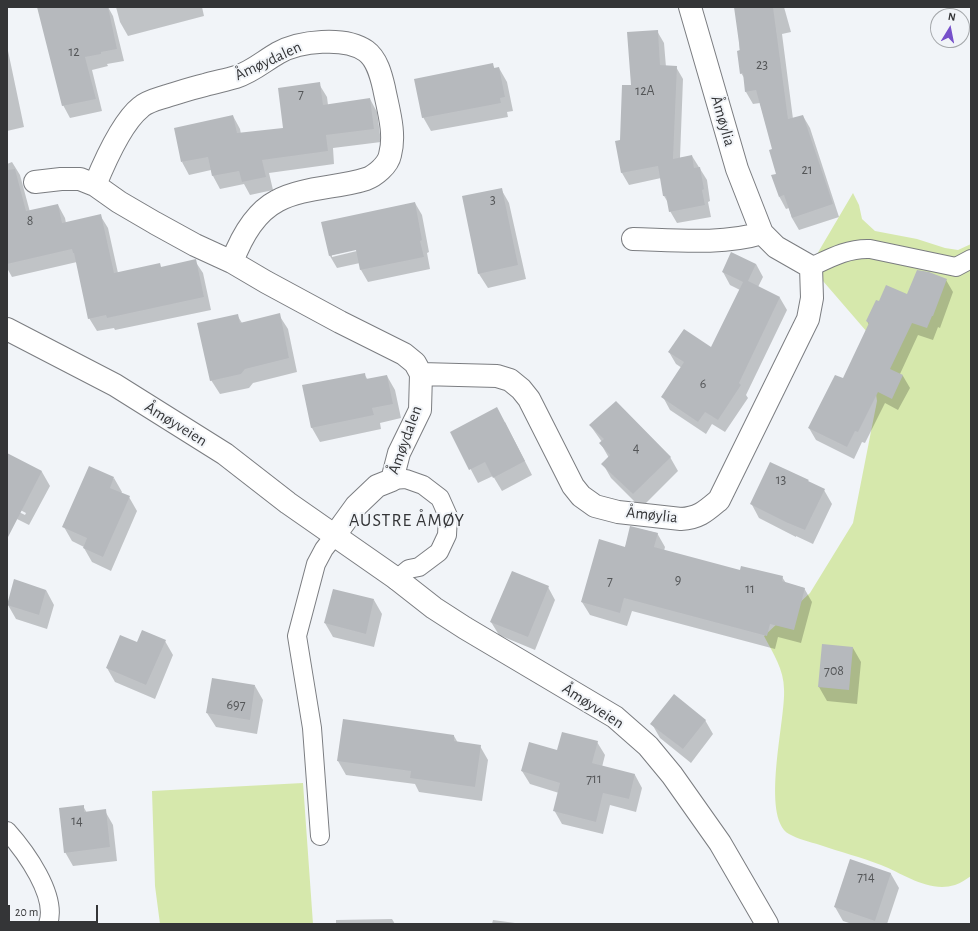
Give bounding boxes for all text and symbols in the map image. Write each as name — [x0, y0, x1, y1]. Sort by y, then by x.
north arrow — [930, 8, 970, 48]
text: N — [947, 11, 957, 23]
street label: Åmøydalen — [232, 37, 304, 85]
house number: 12 — [68, 44, 80, 60]
house number: 23 — [756, 57, 768, 73]
house number: 12A — [635, 83, 655, 99]
house number: 7 — [298, 86, 304, 102]
street label: Åmøylia — [707, 94, 739, 148]
house number: 21 — [801, 162, 813, 178]
house number: 3 — [490, 192, 496, 208]
house number: 8 — [27, 213, 33, 229]
house number: 6 — [700, 376, 706, 392]
street label: Åmøyveien — [141, 397, 211, 451]
street label: Åmøydalen — [384, 403, 426, 477]
house number: 4 — [633, 440, 639, 456]
house number: 13 — [776, 472, 786, 488]
street label: Åmøylia — [625, 503, 679, 527]
district label: AUSTRE ÅMØY — [349, 510, 465, 532]
house number: 9 — [675, 572, 681, 588]
house number: 7 — [607, 573, 613, 589]
house number: 11 — [745, 581, 755, 597]
house number: 708 — [824, 663, 844, 679]
street label: Åmøyveien — [559, 679, 627, 733]
house number: 697 — [227, 697, 245, 713]
house number: 711 — [586, 771, 602, 787]
house number: 14 — [71, 813, 83, 829]
house number: 714 — [857, 869, 875, 885]
scale bar — [10, 897, 100, 923]
text: 20 m — [15, 906, 38, 918]

